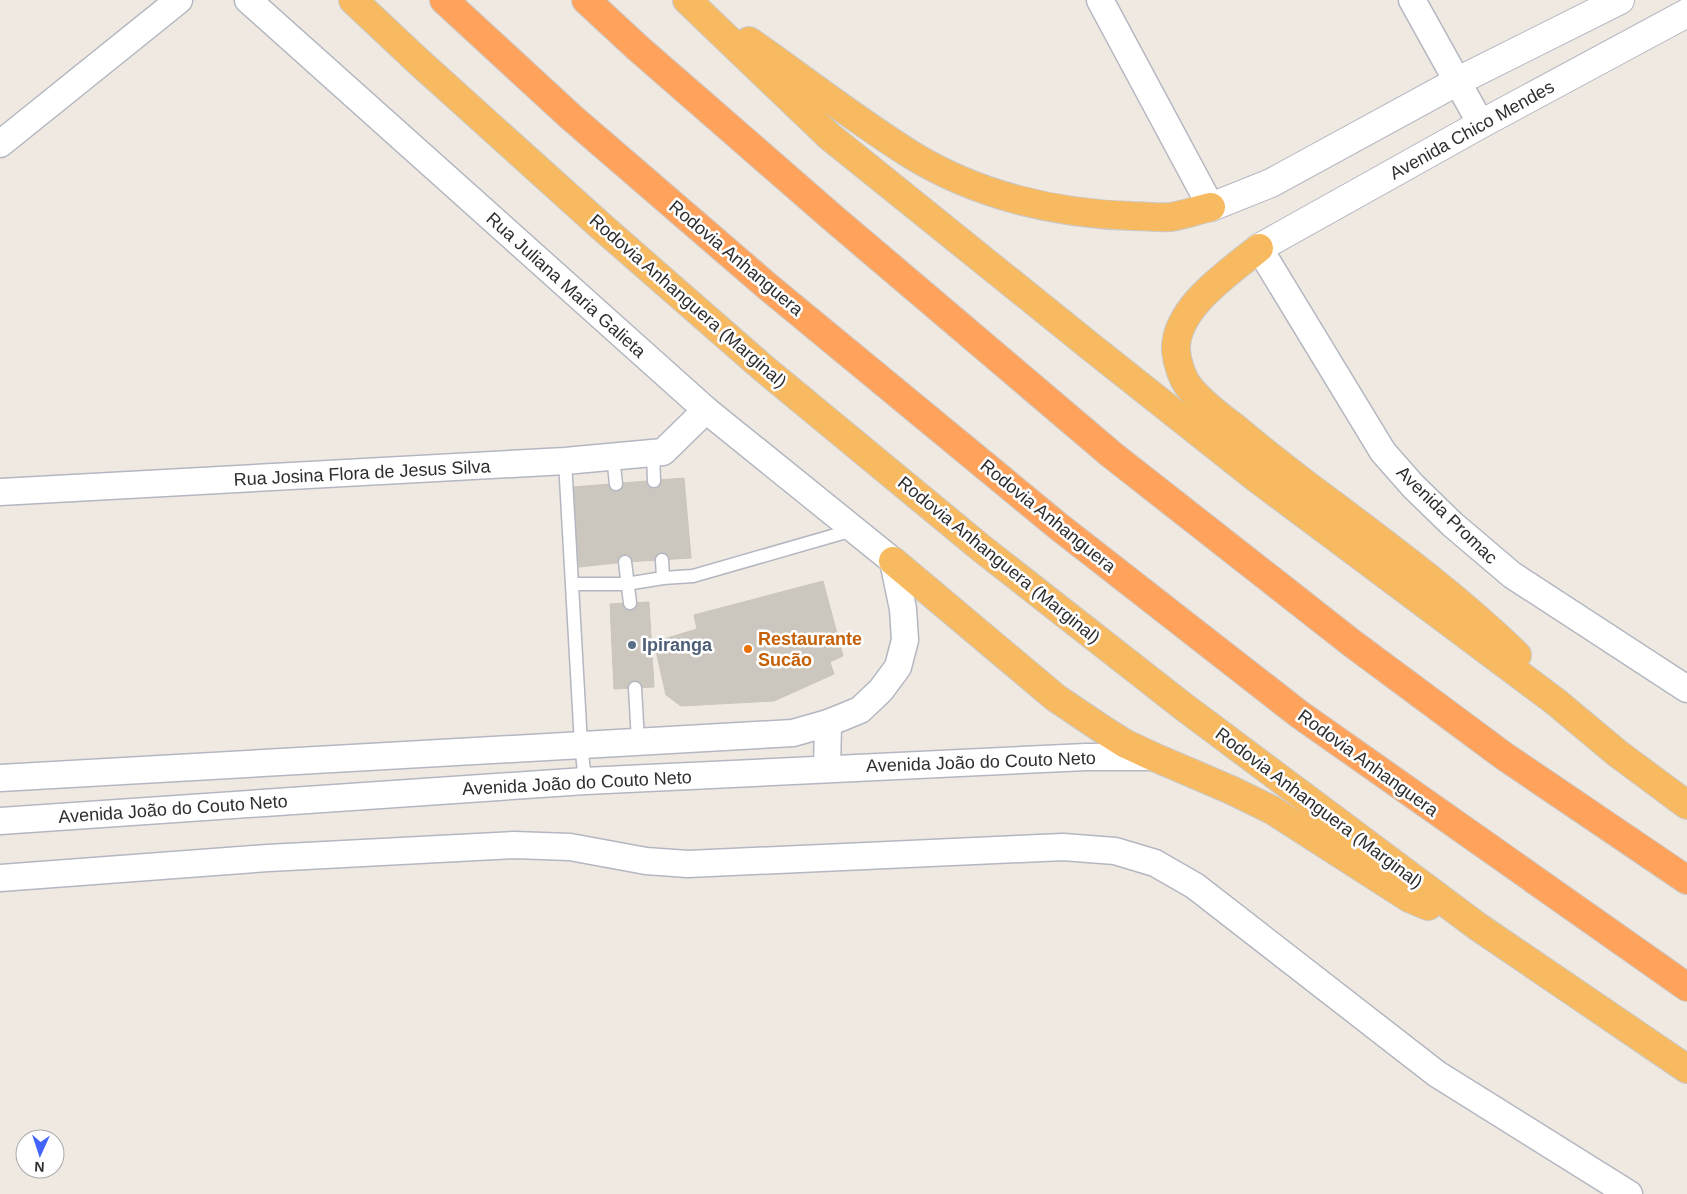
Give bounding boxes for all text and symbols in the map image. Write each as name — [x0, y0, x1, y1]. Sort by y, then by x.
street label: Avenida Chico Mendes — [1386, 76, 1558, 184]
street label: Rodovia Anhanguera — [665, 196, 808, 320]
street label: Rua Juliana Maria Galieta — [482, 208, 650, 362]
street label: Rodovia Anhanguera (Marginal) — [586, 210, 790, 392]
street label: Rodovia Anhanguera — [976, 455, 1120, 577]
street label: Rua Josina Flora de Jesus Silva — [233, 456, 492, 490]
street label: Avenida Promac — [1393, 462, 1501, 568]
street label: Rodovia Anhanguera (Marginal) — [894, 472, 1104, 648]
place label: Restaurante Sucão — [758, 629, 862, 670]
place label: Ipiranga — [642, 635, 713, 655]
marker: Ipiranga — [626, 639, 638, 651]
marker: Restaurante Sucão — [742, 643, 754, 655]
street label: Rodovia Anhanguera — [1294, 705, 1443, 821]
street label: Rodovia Anhanguera (Marginal) — [1211, 724, 1427, 892]
street label: Avenida João do Couto Neto — [866, 748, 1096, 776]
street label: Avenida João do Couto Neto — [462, 767, 692, 799]
street label: Avenida João do Couto Neto — [58, 791, 288, 827]
north arrow — [15, 1129, 65, 1179]
text: N — [34, 1159, 45, 1175]

